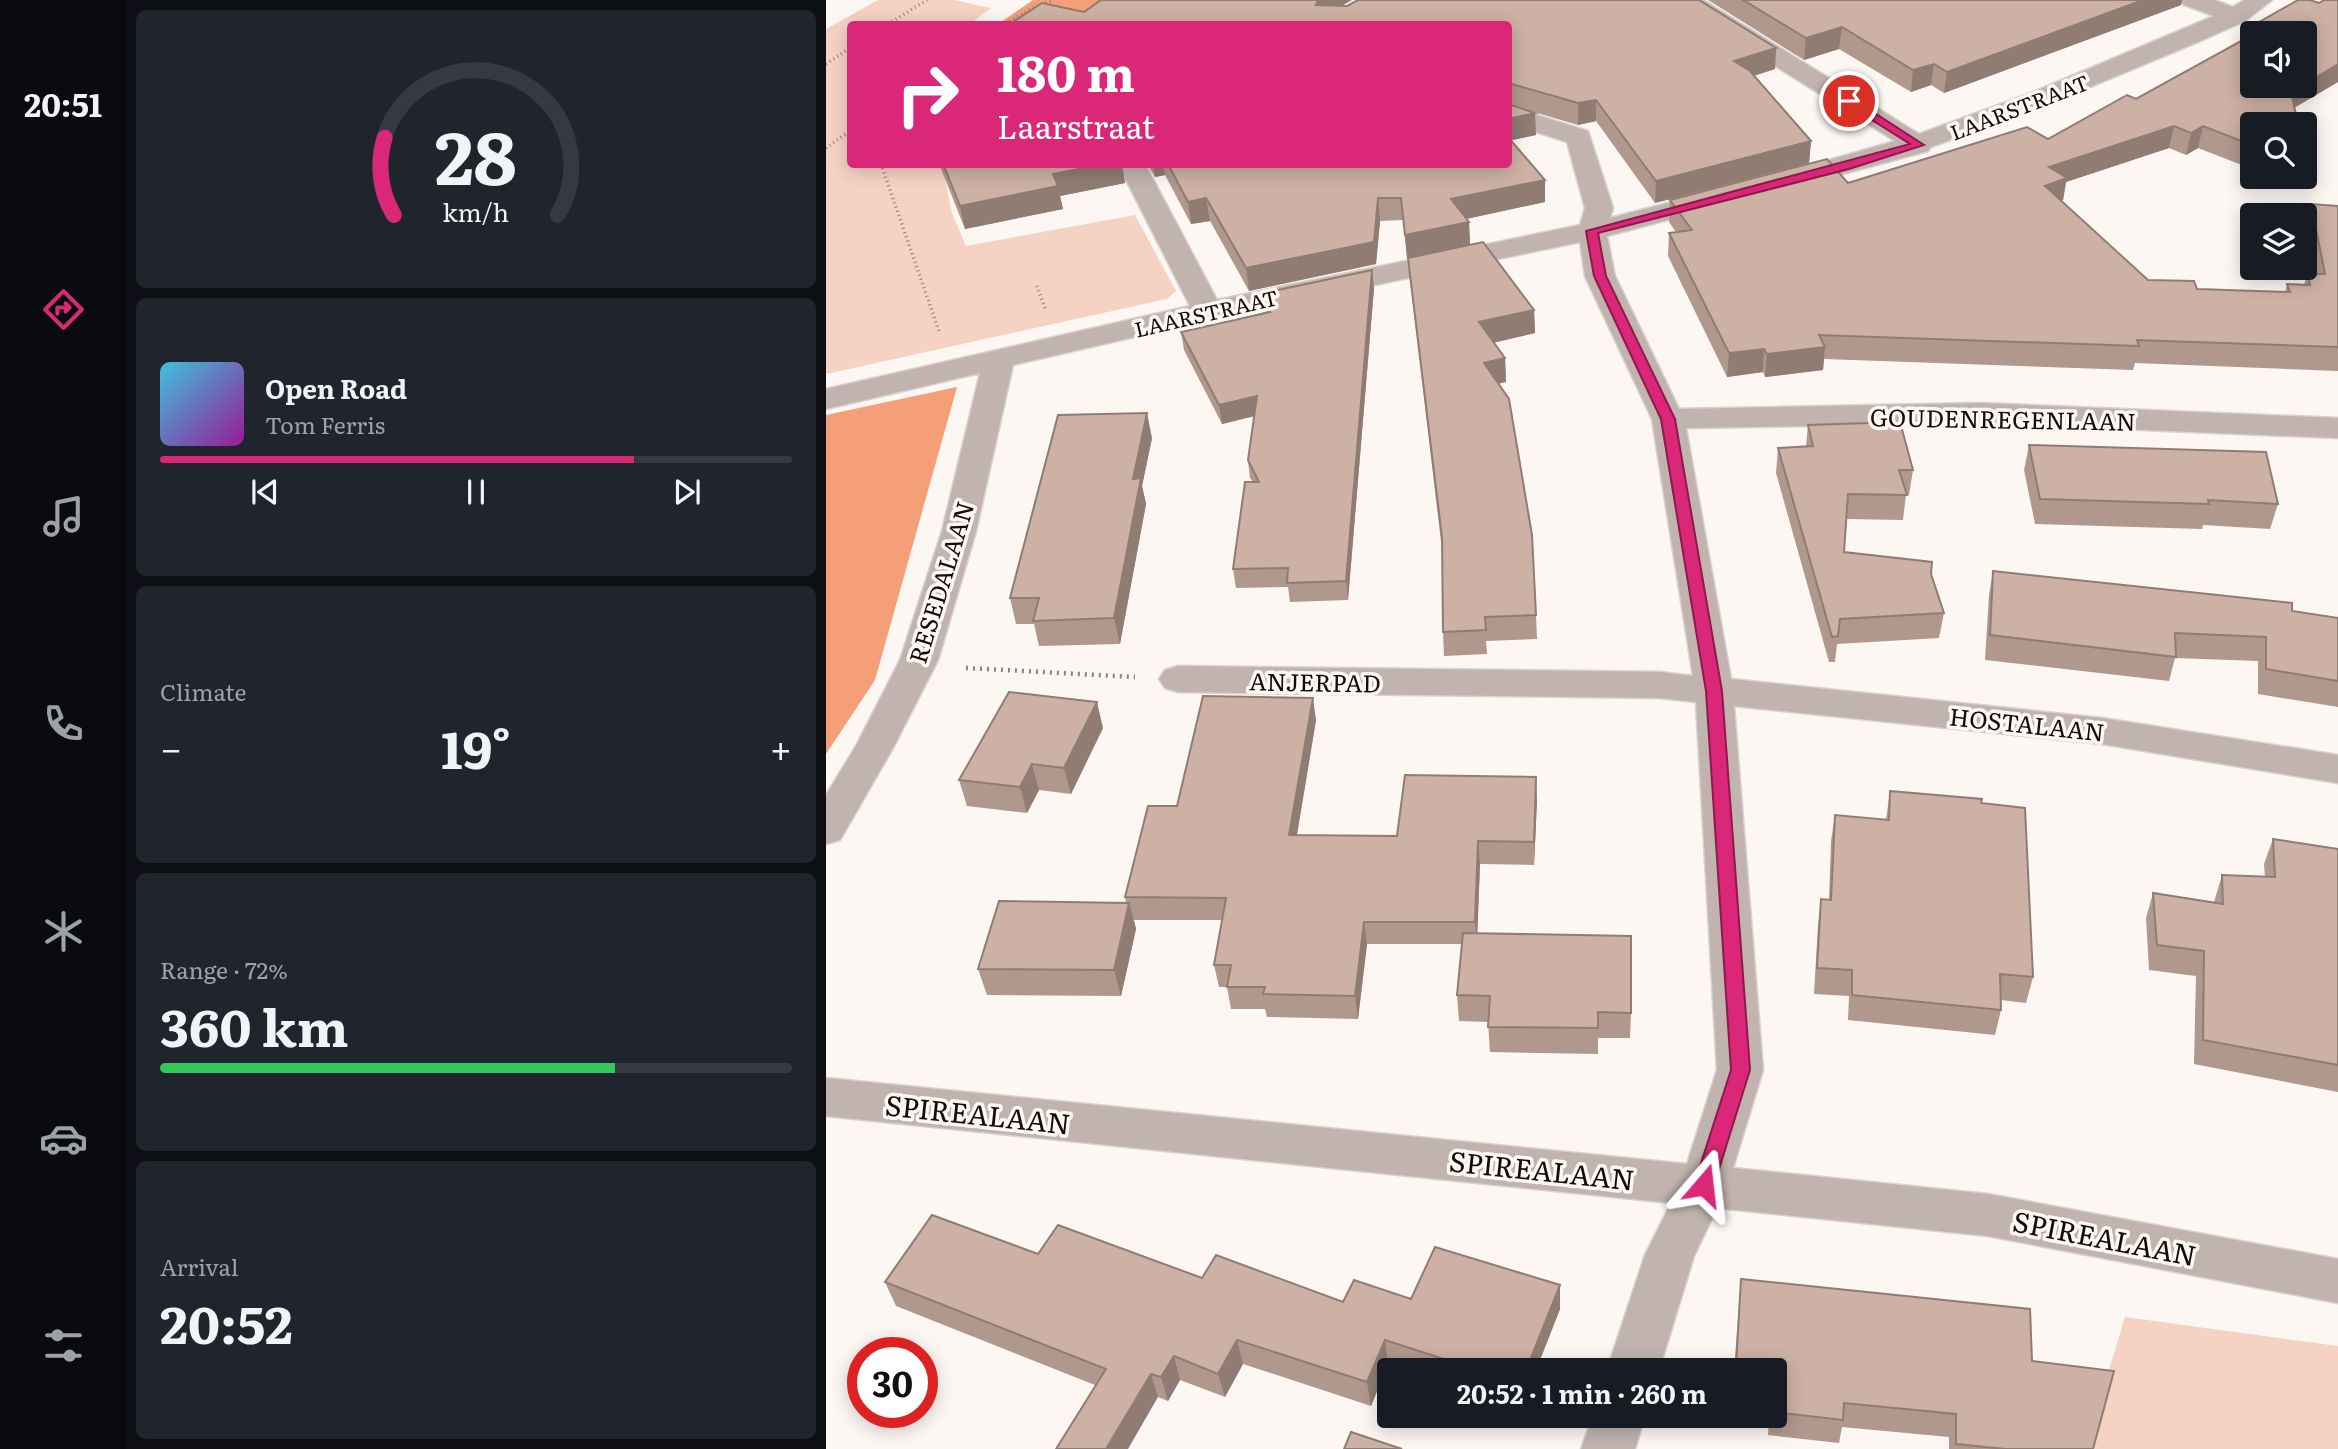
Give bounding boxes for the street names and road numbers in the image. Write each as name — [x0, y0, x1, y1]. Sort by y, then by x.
street label: LAARSTRAAT — [1945, 65, 2093, 147]
street label: LAARSTRAAT — [1131, 280, 1281, 344]
street label: GOUDENREGENLAAN — [1870, 398, 2136, 438]
street label: RESEDALAAN — [899, 497, 981, 667]
street label: ANJERPAD — [1249, 662, 1381, 700]
street label: HOSTALAAN — [1948, 697, 2106, 749]
street label: SPIREALAAN — [883, 1082, 1073, 1144]
street label: SPIREALAAN — [1447, 1138, 1637, 1200]
street label: SPIREALAAN — [2010, 1199, 2200, 1275]

